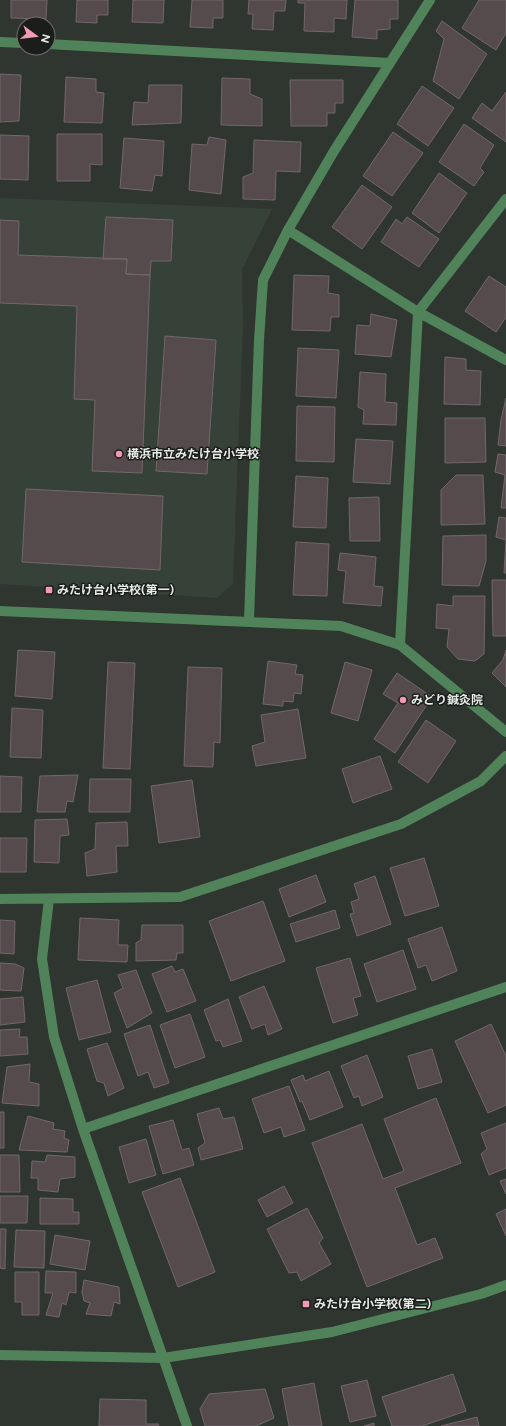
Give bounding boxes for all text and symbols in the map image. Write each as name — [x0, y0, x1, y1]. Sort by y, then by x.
north arrow — [16, 16, 56, 56]
text: N — [38, 33, 53, 44]
place label: 横浜市立みたけ台小学校 — [127, 447, 259, 461]
marker: 横浜市立みたけ台小学校 — [114, 449, 124, 459]
place label: みたけ台小学校(第一) — [57, 583, 175, 597]
marker: みたけ台小学校(第一) — [44, 585, 54, 595]
place label: みどり鍼灸院 — [411, 693, 483, 707]
marker: みどり鍼灸院 — [398, 695, 408, 705]
place label: みたけ台小学校(第二) — [314, 1297, 432, 1311]
marker: みたけ台小学校(第二) — [301, 1299, 311, 1309]

